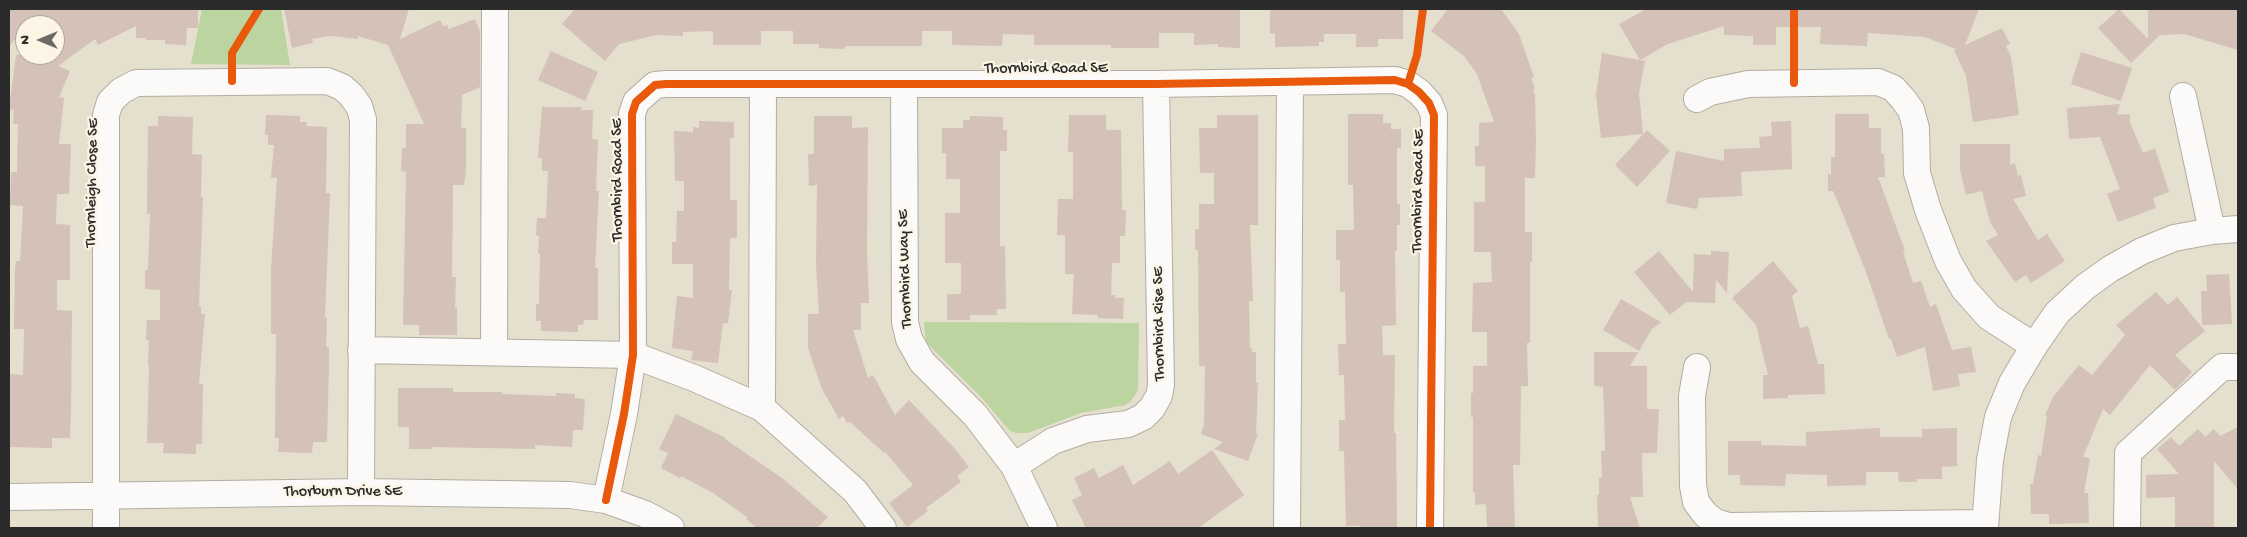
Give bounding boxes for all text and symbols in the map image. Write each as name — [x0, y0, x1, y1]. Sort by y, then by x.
north arrow — [15, 15, 65, 65]
text: N — [17, 35, 34, 45]
street label: Thornbird Road SE — [984, 60, 1108, 80]
street label: Thornleigh Close SE — [82, 118, 104, 248]
street label: Thornbird Road SE — [609, 118, 629, 242]
street label: Thornbird Road SE — [1408, 129, 1430, 253]
street label: Thornbird Way SE — [894, 209, 918, 329]
street label: Thornbird Rise SE — [1149, 267, 1171, 381]
street label: Thorburn Drive SE — [284, 483, 402, 503]

